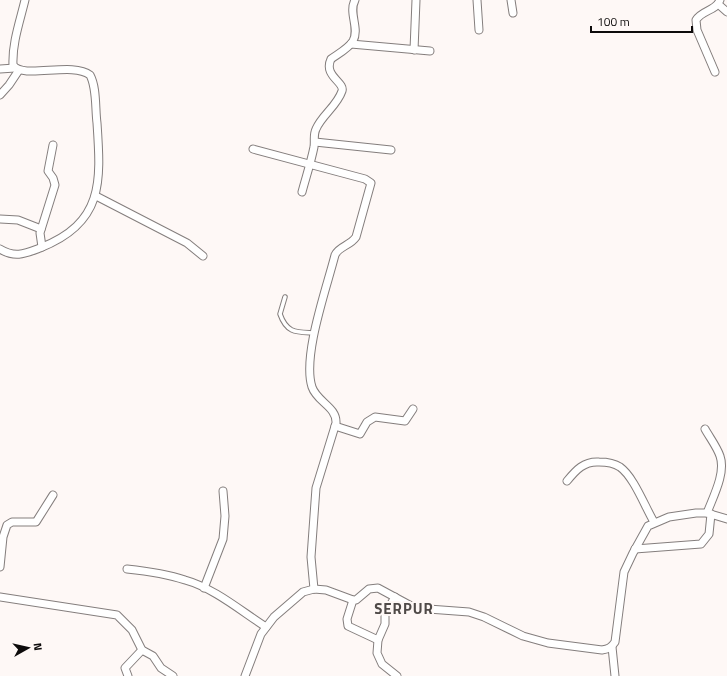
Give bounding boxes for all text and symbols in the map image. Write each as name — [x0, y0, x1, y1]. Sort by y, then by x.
scale bar — [591, 8, 692, 34]
text: 100 m — [597, 12, 630, 31]
district label: SERPUR — [374, 597, 434, 620]
north arrow — [8, 628, 48, 668]
text: N — [29, 642, 46, 651]

